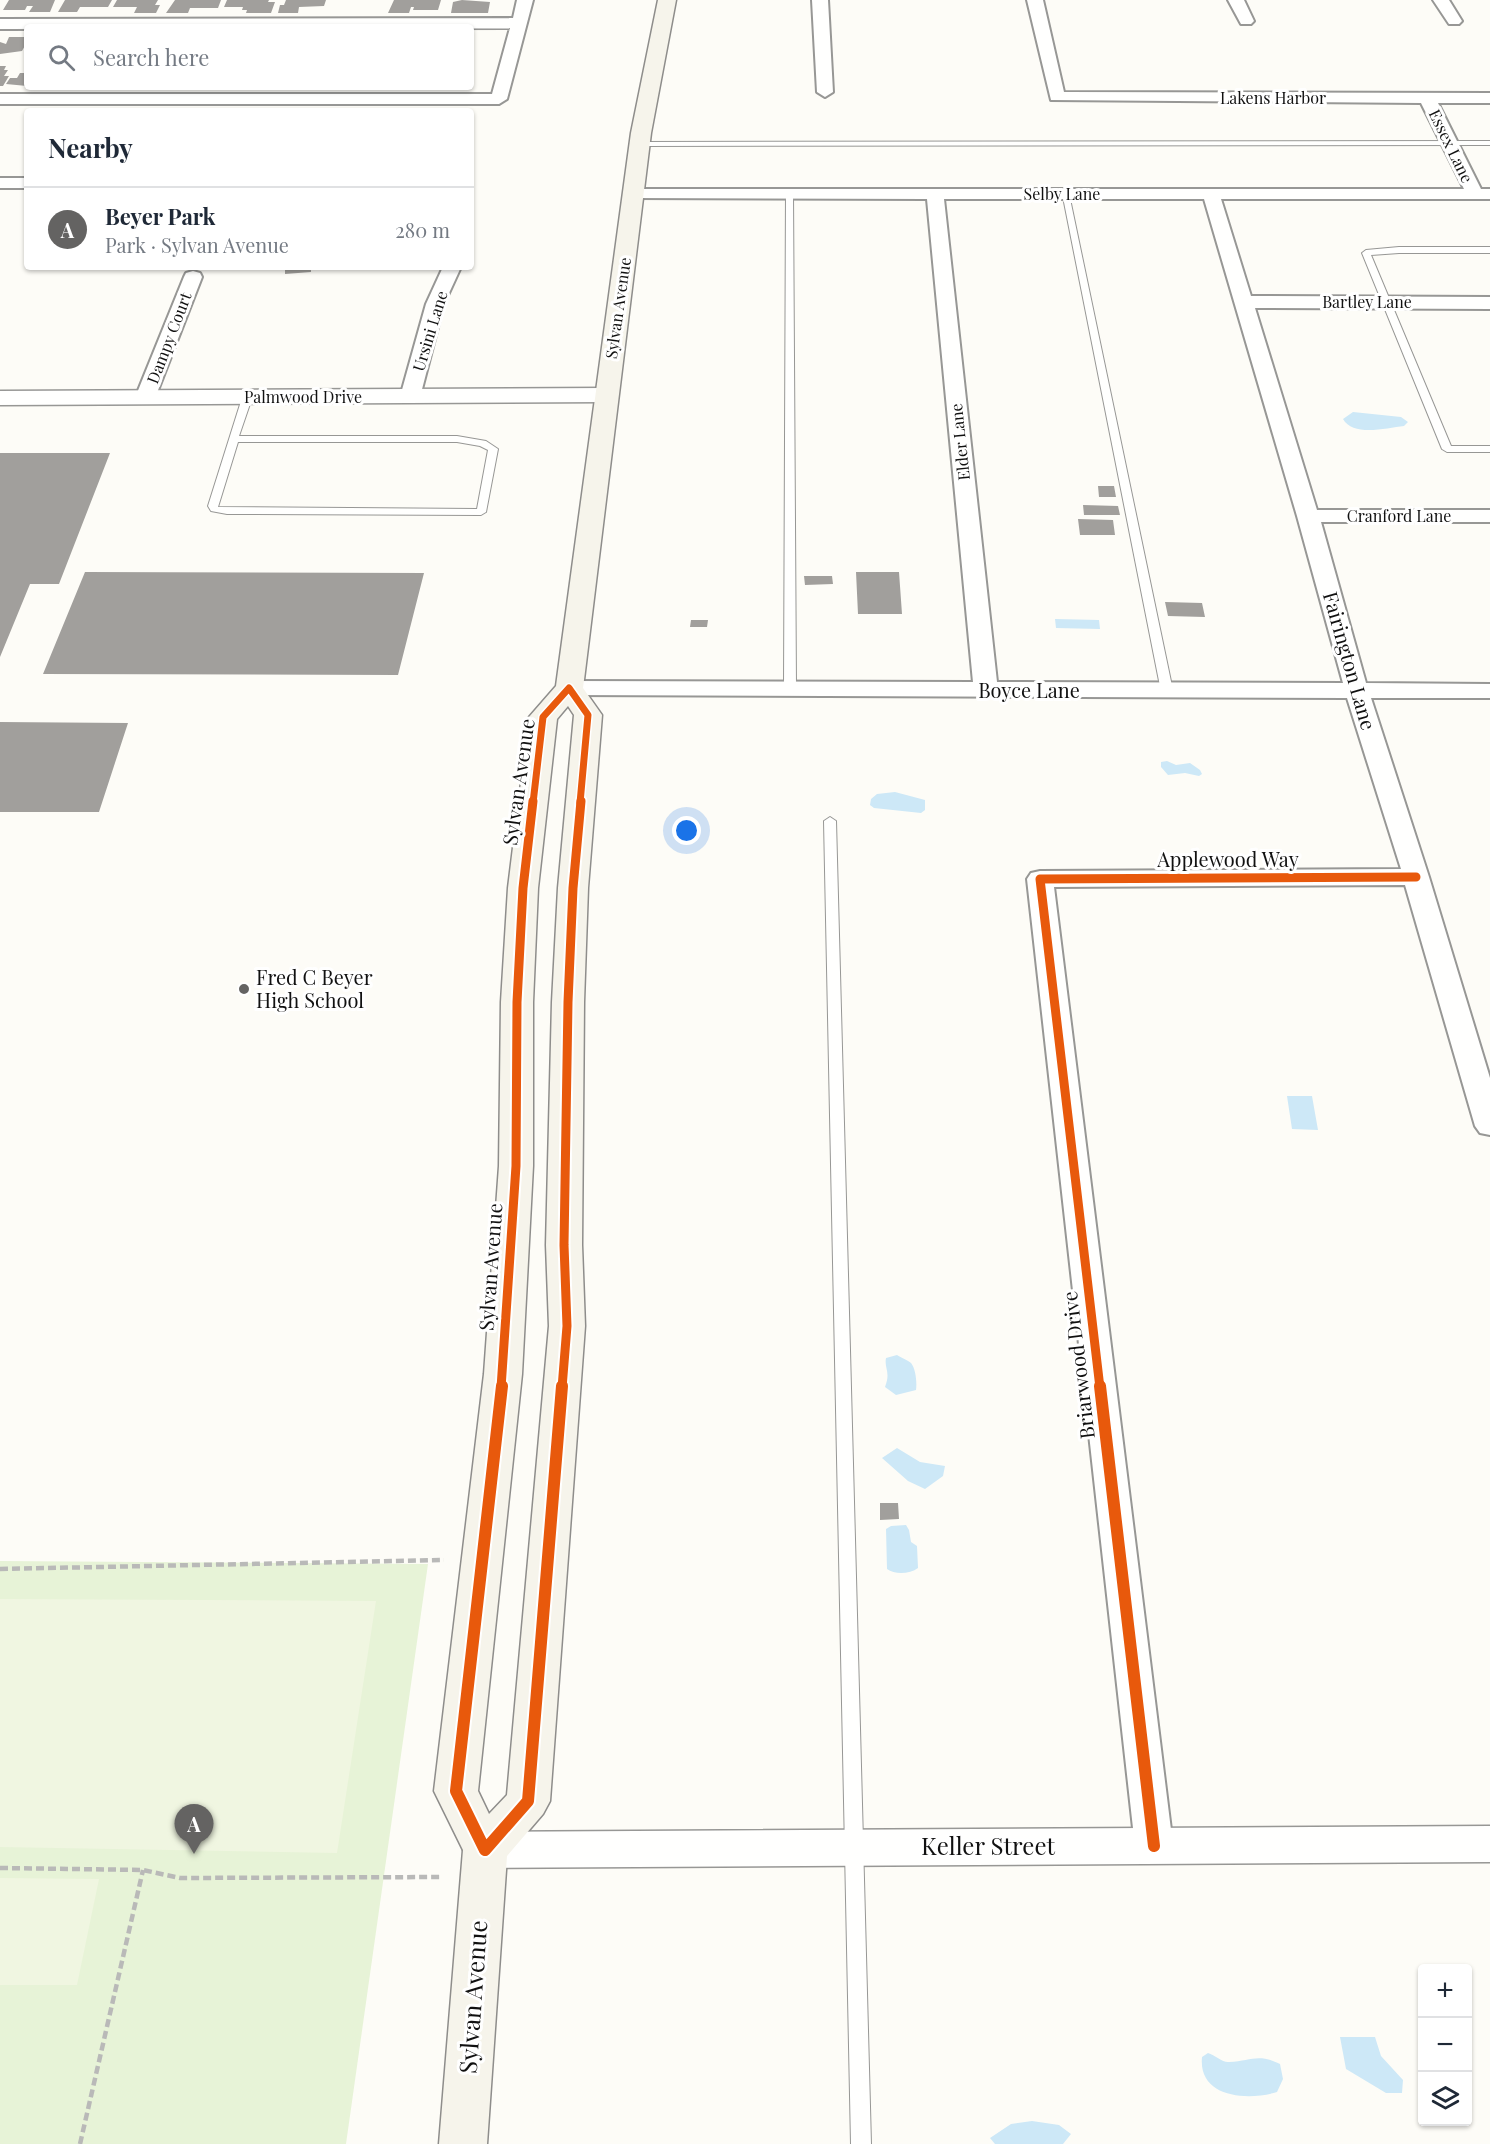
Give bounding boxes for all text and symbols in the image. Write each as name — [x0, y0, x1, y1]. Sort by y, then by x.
search box — [24, 24, 474, 90]
icon: search — [45, 41, 78, 74]
text: Search here — [93, 42, 209, 72]
street label: Lakens Harbor — [1220, 87, 1326, 108]
street label: Essex Lane — [1425, 106, 1478, 186]
text: Nearby — [48, 130, 133, 165]
street label: Selby Lane — [1024, 183, 1100, 204]
text: Beyer Park — [105, 201, 215, 231]
text: A — [61, 216, 74, 243]
text: 280 m — [395, 216, 450, 243]
text: Park · Sylvan Avenue — [105, 231, 289, 258]
street label: Sylvan Avenue — [600, 256, 635, 360]
street label: Ursini Lane — [407, 288, 452, 374]
street label: Dampy Court — [141, 289, 196, 387]
street label: Bartley Lane — [1322, 291, 1412, 312]
street label: Palmwood Drive — [244, 386, 362, 407]
street label: Elder Lane — [945, 402, 974, 482]
street label: Cranford Lane — [1347, 505, 1451, 526]
street label: Fairington Lane — [1318, 588, 1383, 733]
street label: Boyce Lane — [978, 676, 1080, 703]
street label: Sylvan Avenue — [495, 717, 540, 847]
your location — [672, 816, 701, 845]
street label: Applewood Way — [1156, 845, 1299, 872]
place label: Fred C Beyer High School — [256, 963, 373, 1013]
marker: Fred C Beyer High School — [237, 982, 251, 996]
street label: Sylvan Avenue — [472, 1202, 507, 1332]
street label: Briarwood Drive — [1055, 1290, 1100, 1441]
pin: A — [174, 1804, 214, 1854]
street label: Keller Street — [921, 1829, 1056, 1861]
street label: Sylvan Avenue — [451, 1919, 493, 2075]
map controls — [1418, 1964, 1472, 2126]
button: + — [1418, 1964, 1472, 2018]
button: − — [1418, 2018, 1472, 2072]
button: layers — [1418, 2072, 1472, 2126]

